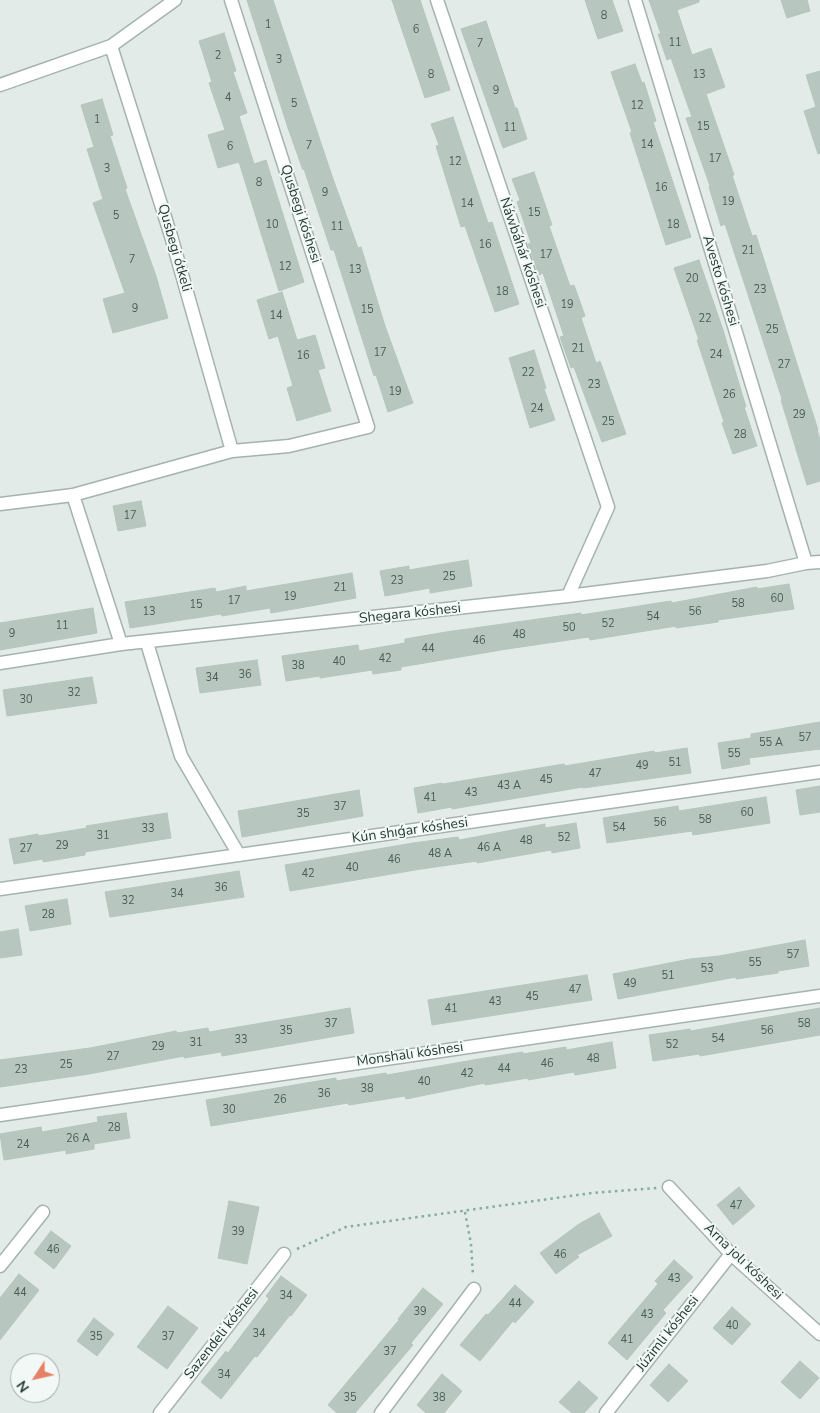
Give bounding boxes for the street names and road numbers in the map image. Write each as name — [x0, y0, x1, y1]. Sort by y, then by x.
street label: Qusbegi kóshesi — [276, 163, 324, 265]
street label: Náwbáhár kóshesi — [495, 196, 549, 310]
street label: Qusbegi ótkeli — [153, 202, 195, 294]
street label: Avesto kóshesi — [698, 234, 742, 328]
street label: Shegara kóshesi — [358, 600, 462, 628]
street label: Kún shıǵar kóshesi — [351, 815, 469, 847]
street label: Monshalı kóshesi — [356, 1039, 464, 1071]
street label: Arna jolı kóshesi — [700, 1220, 786, 1304]
street label: Sazendeli kóshesi — [181, 1285, 263, 1383]
street label: Júzimli kóshesi — [633, 1293, 703, 1375]

